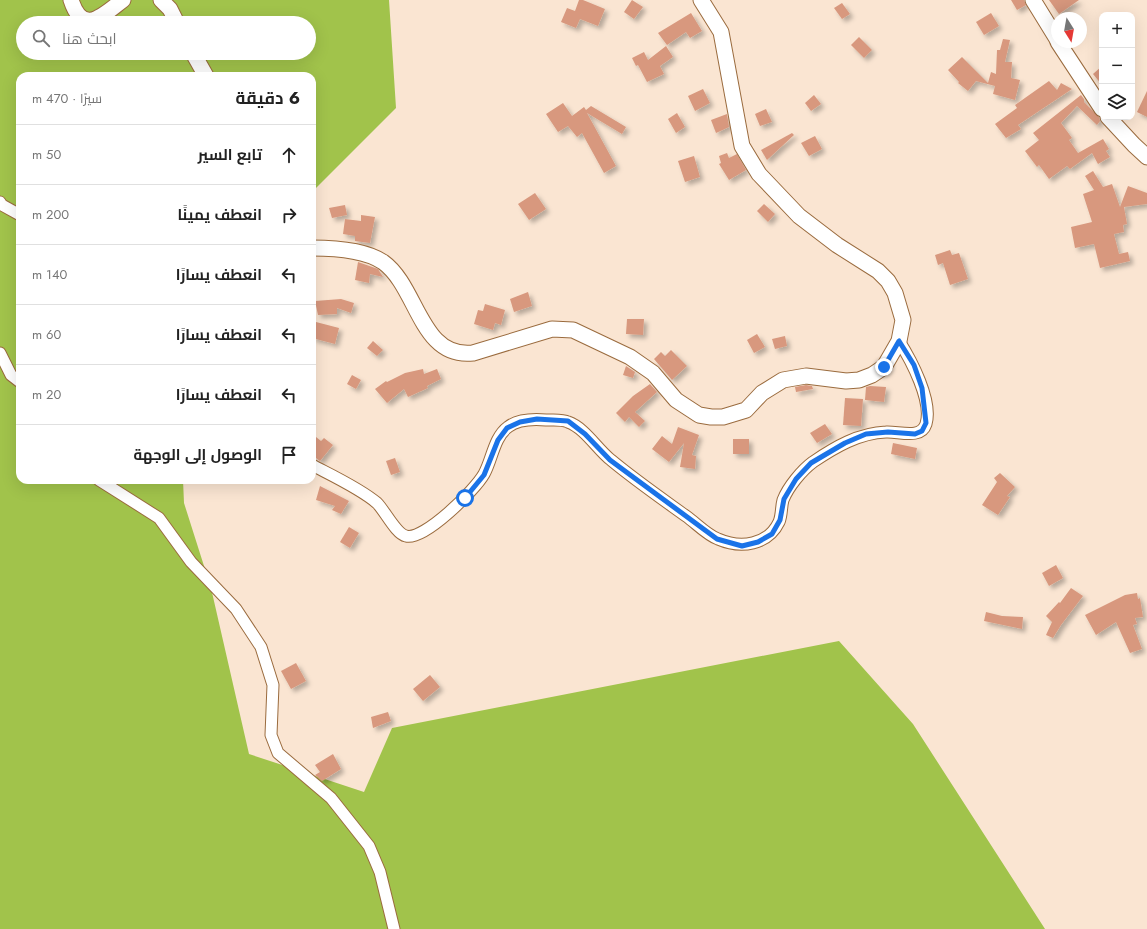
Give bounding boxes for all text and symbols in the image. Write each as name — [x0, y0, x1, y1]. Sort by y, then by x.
north arrow — [1051, 12, 1087, 48]
map controls — [1099, 12, 1135, 120]
button: + — [1099, 12, 1135, 48]
search box — [16, 16, 316, 60]
icon: search — [30, 27, 52, 49]
text: ابحث هنا — [62, 28, 117, 50]
button: − — [1099, 48, 1135, 84]
button: layers — [1099, 84, 1135, 120]
text: 6 دقيقة — [235, 86, 300, 110]
text: سيرًا · 470 m — [32, 89, 102, 108]
text: تابع السير — [198, 144, 262, 166]
icon: ahead — [278, 144, 300, 166]
text: 50 m — [32, 145, 61, 164]
text: انعطف يمينًا — [178, 204, 262, 226]
icon: right — [278, 204, 300, 226]
text: 200 m — [32, 205, 69, 224]
text: انعطف يسارًا — [176, 264, 262, 286]
icon: left — [278, 264, 300, 286]
text: 140 m — [32, 265, 67, 284]
text: انعطف يسارًا — [176, 324, 262, 346]
icon: left — [278, 324, 300, 346]
text: 60 m — [32, 325, 61, 344]
route end — [875, 358, 893, 376]
text: انعطف يسارًا — [176, 384, 262, 406]
icon: left — [278, 384, 300, 406]
text: 20 m — [32, 385, 61, 404]
text: الوصول إلى الوجهة — [133, 444, 262, 466]
icon: arrive — [278, 444, 300, 466]
route start — [456, 489, 474, 507]

